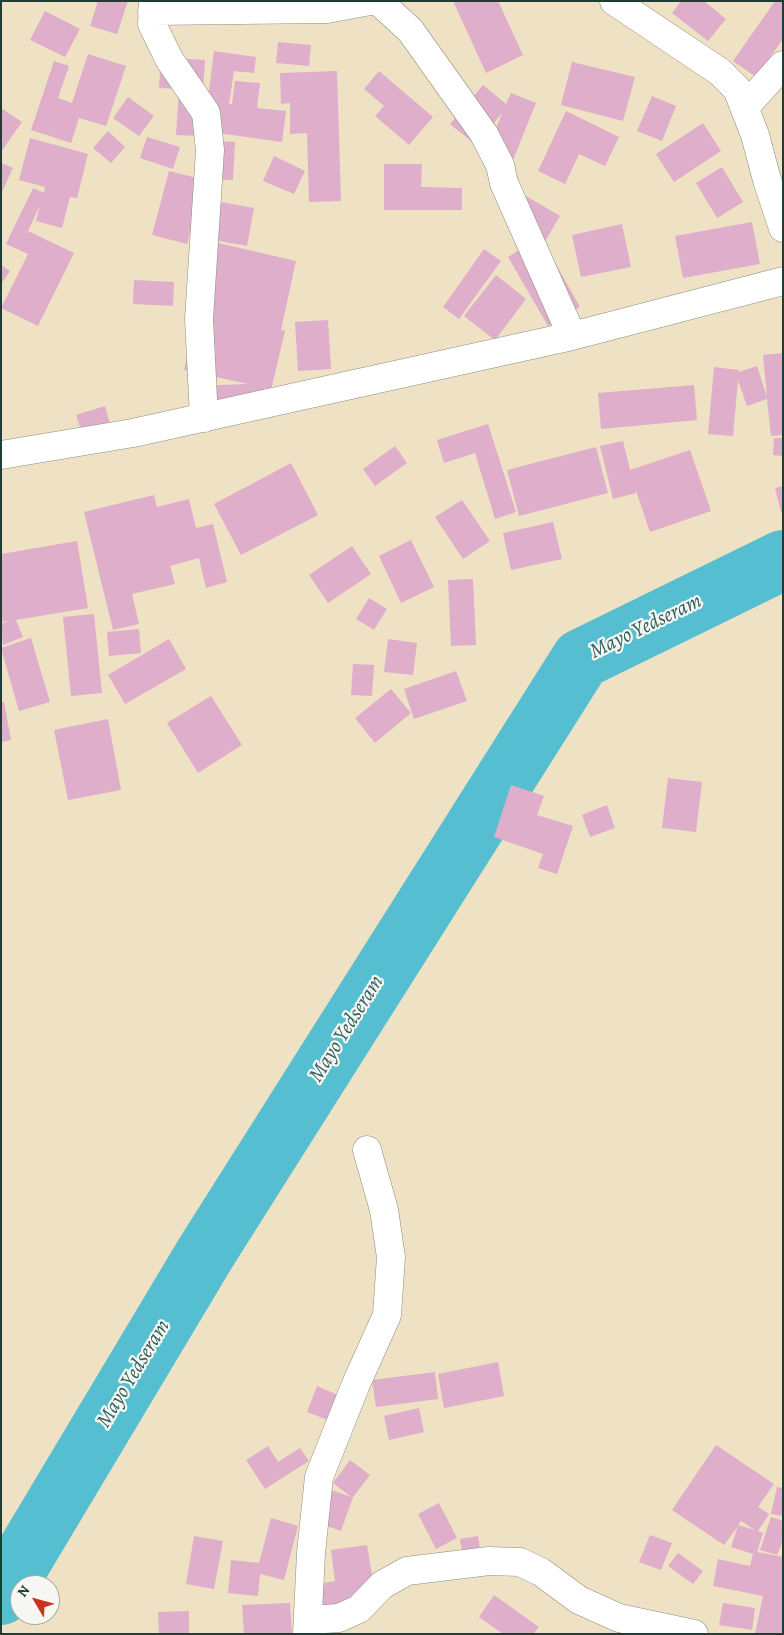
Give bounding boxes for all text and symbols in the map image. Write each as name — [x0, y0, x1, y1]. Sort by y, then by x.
water label: Mayo Yedseram — [586, 589, 706, 665]
water label: Mayo Yedseram — [304, 971, 390, 1087]
water label: Mayo Yedseram — [92, 1316, 176, 1432]
north arrow — [10, 1575, 60, 1625]
text: N — [13, 1581, 34, 1601]

